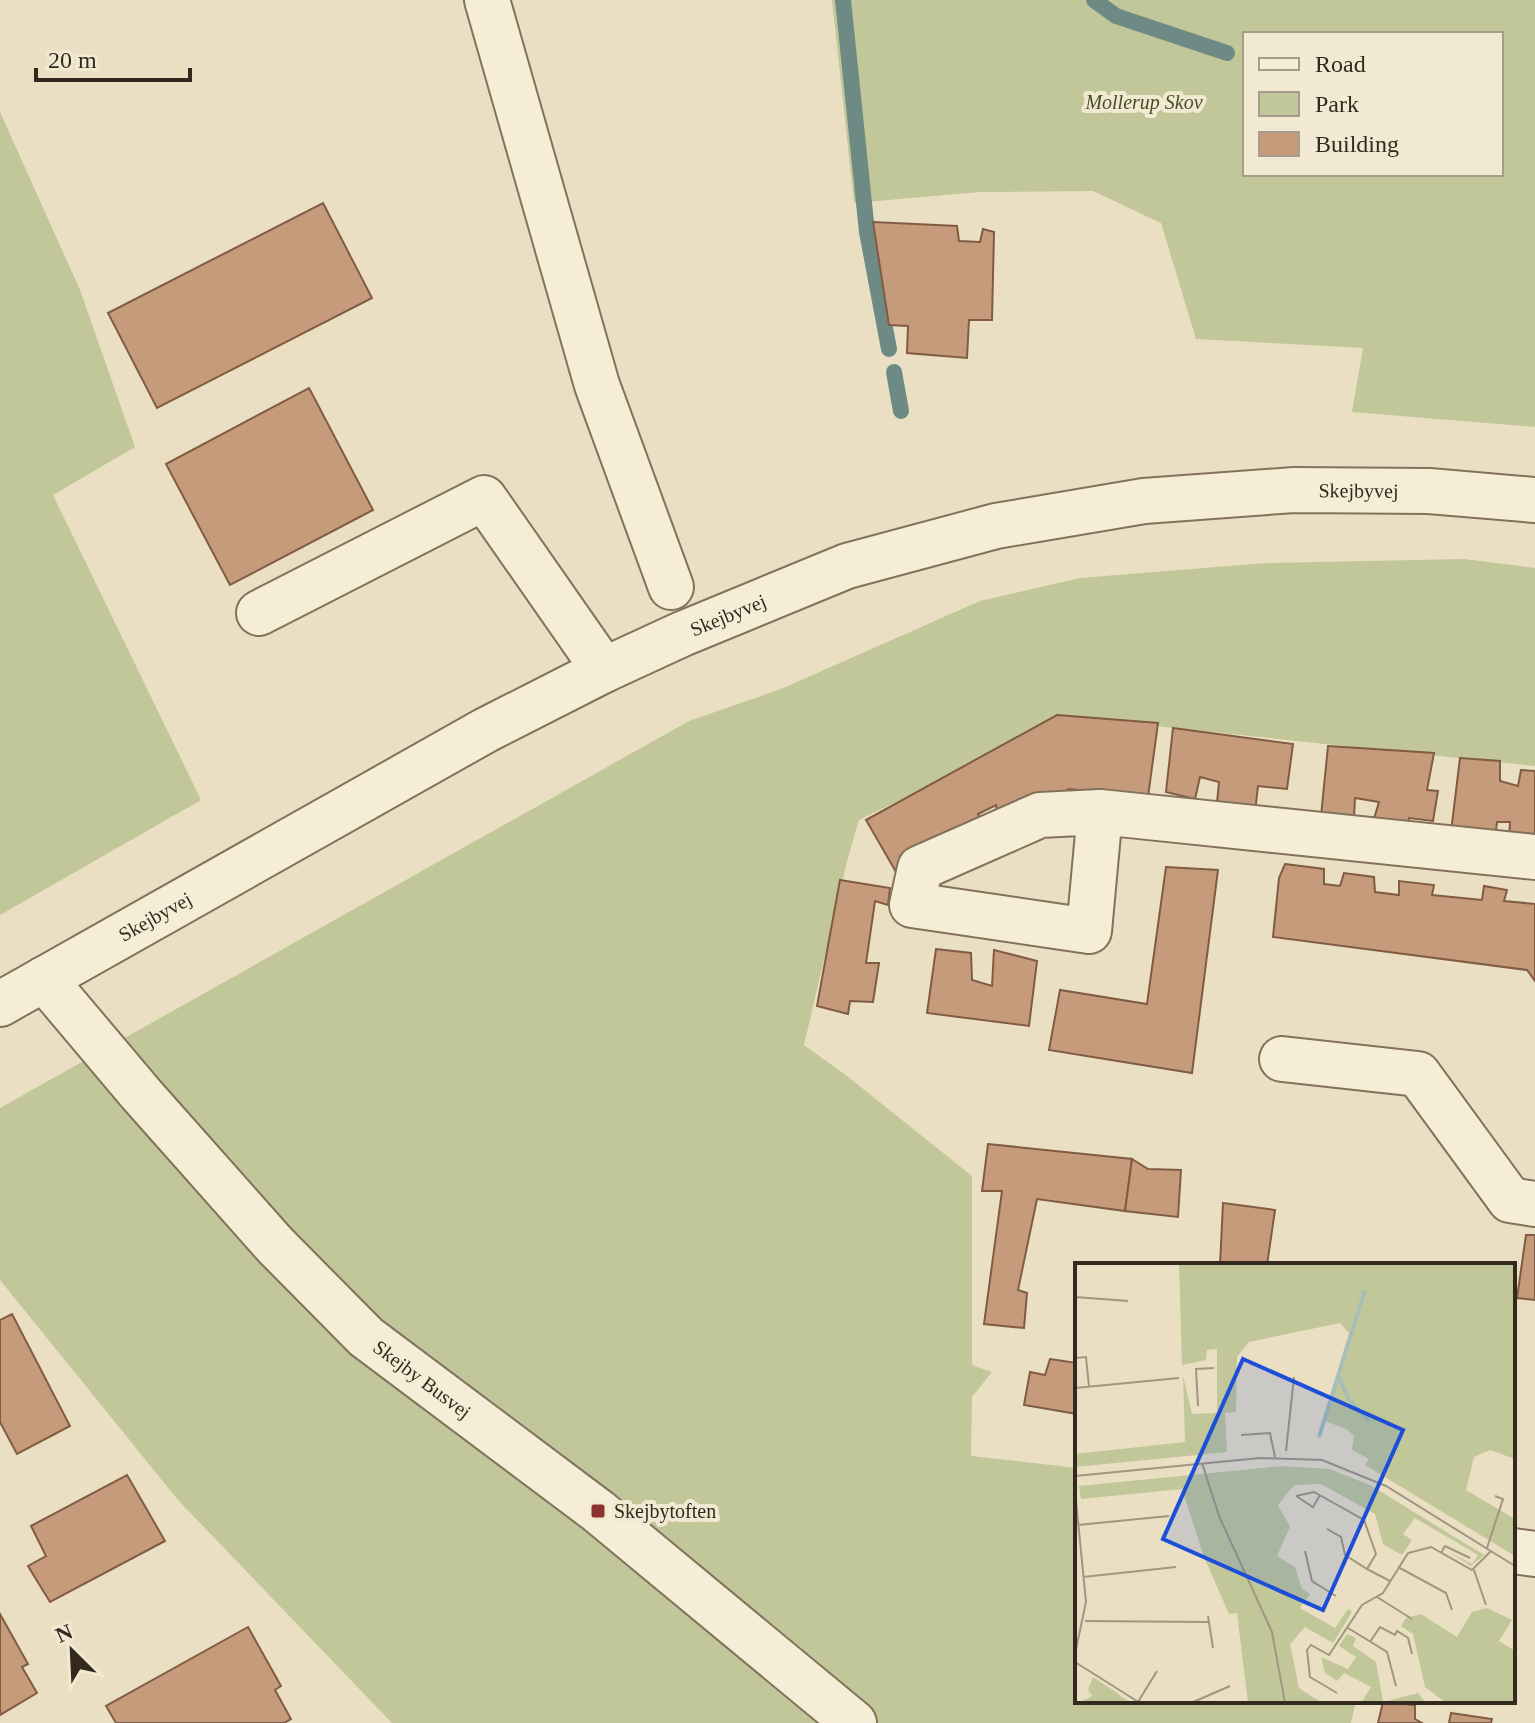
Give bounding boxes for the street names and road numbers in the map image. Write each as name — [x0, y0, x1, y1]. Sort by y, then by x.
street label: Skejbyvej — [1318, 479, 1399, 503]
street label: Skejbyvej — [687, 590, 770, 640]
street label: Skejbyvej — [115, 887, 196, 946]
street label: Skejby Busvej — [369, 1336, 475, 1424]

